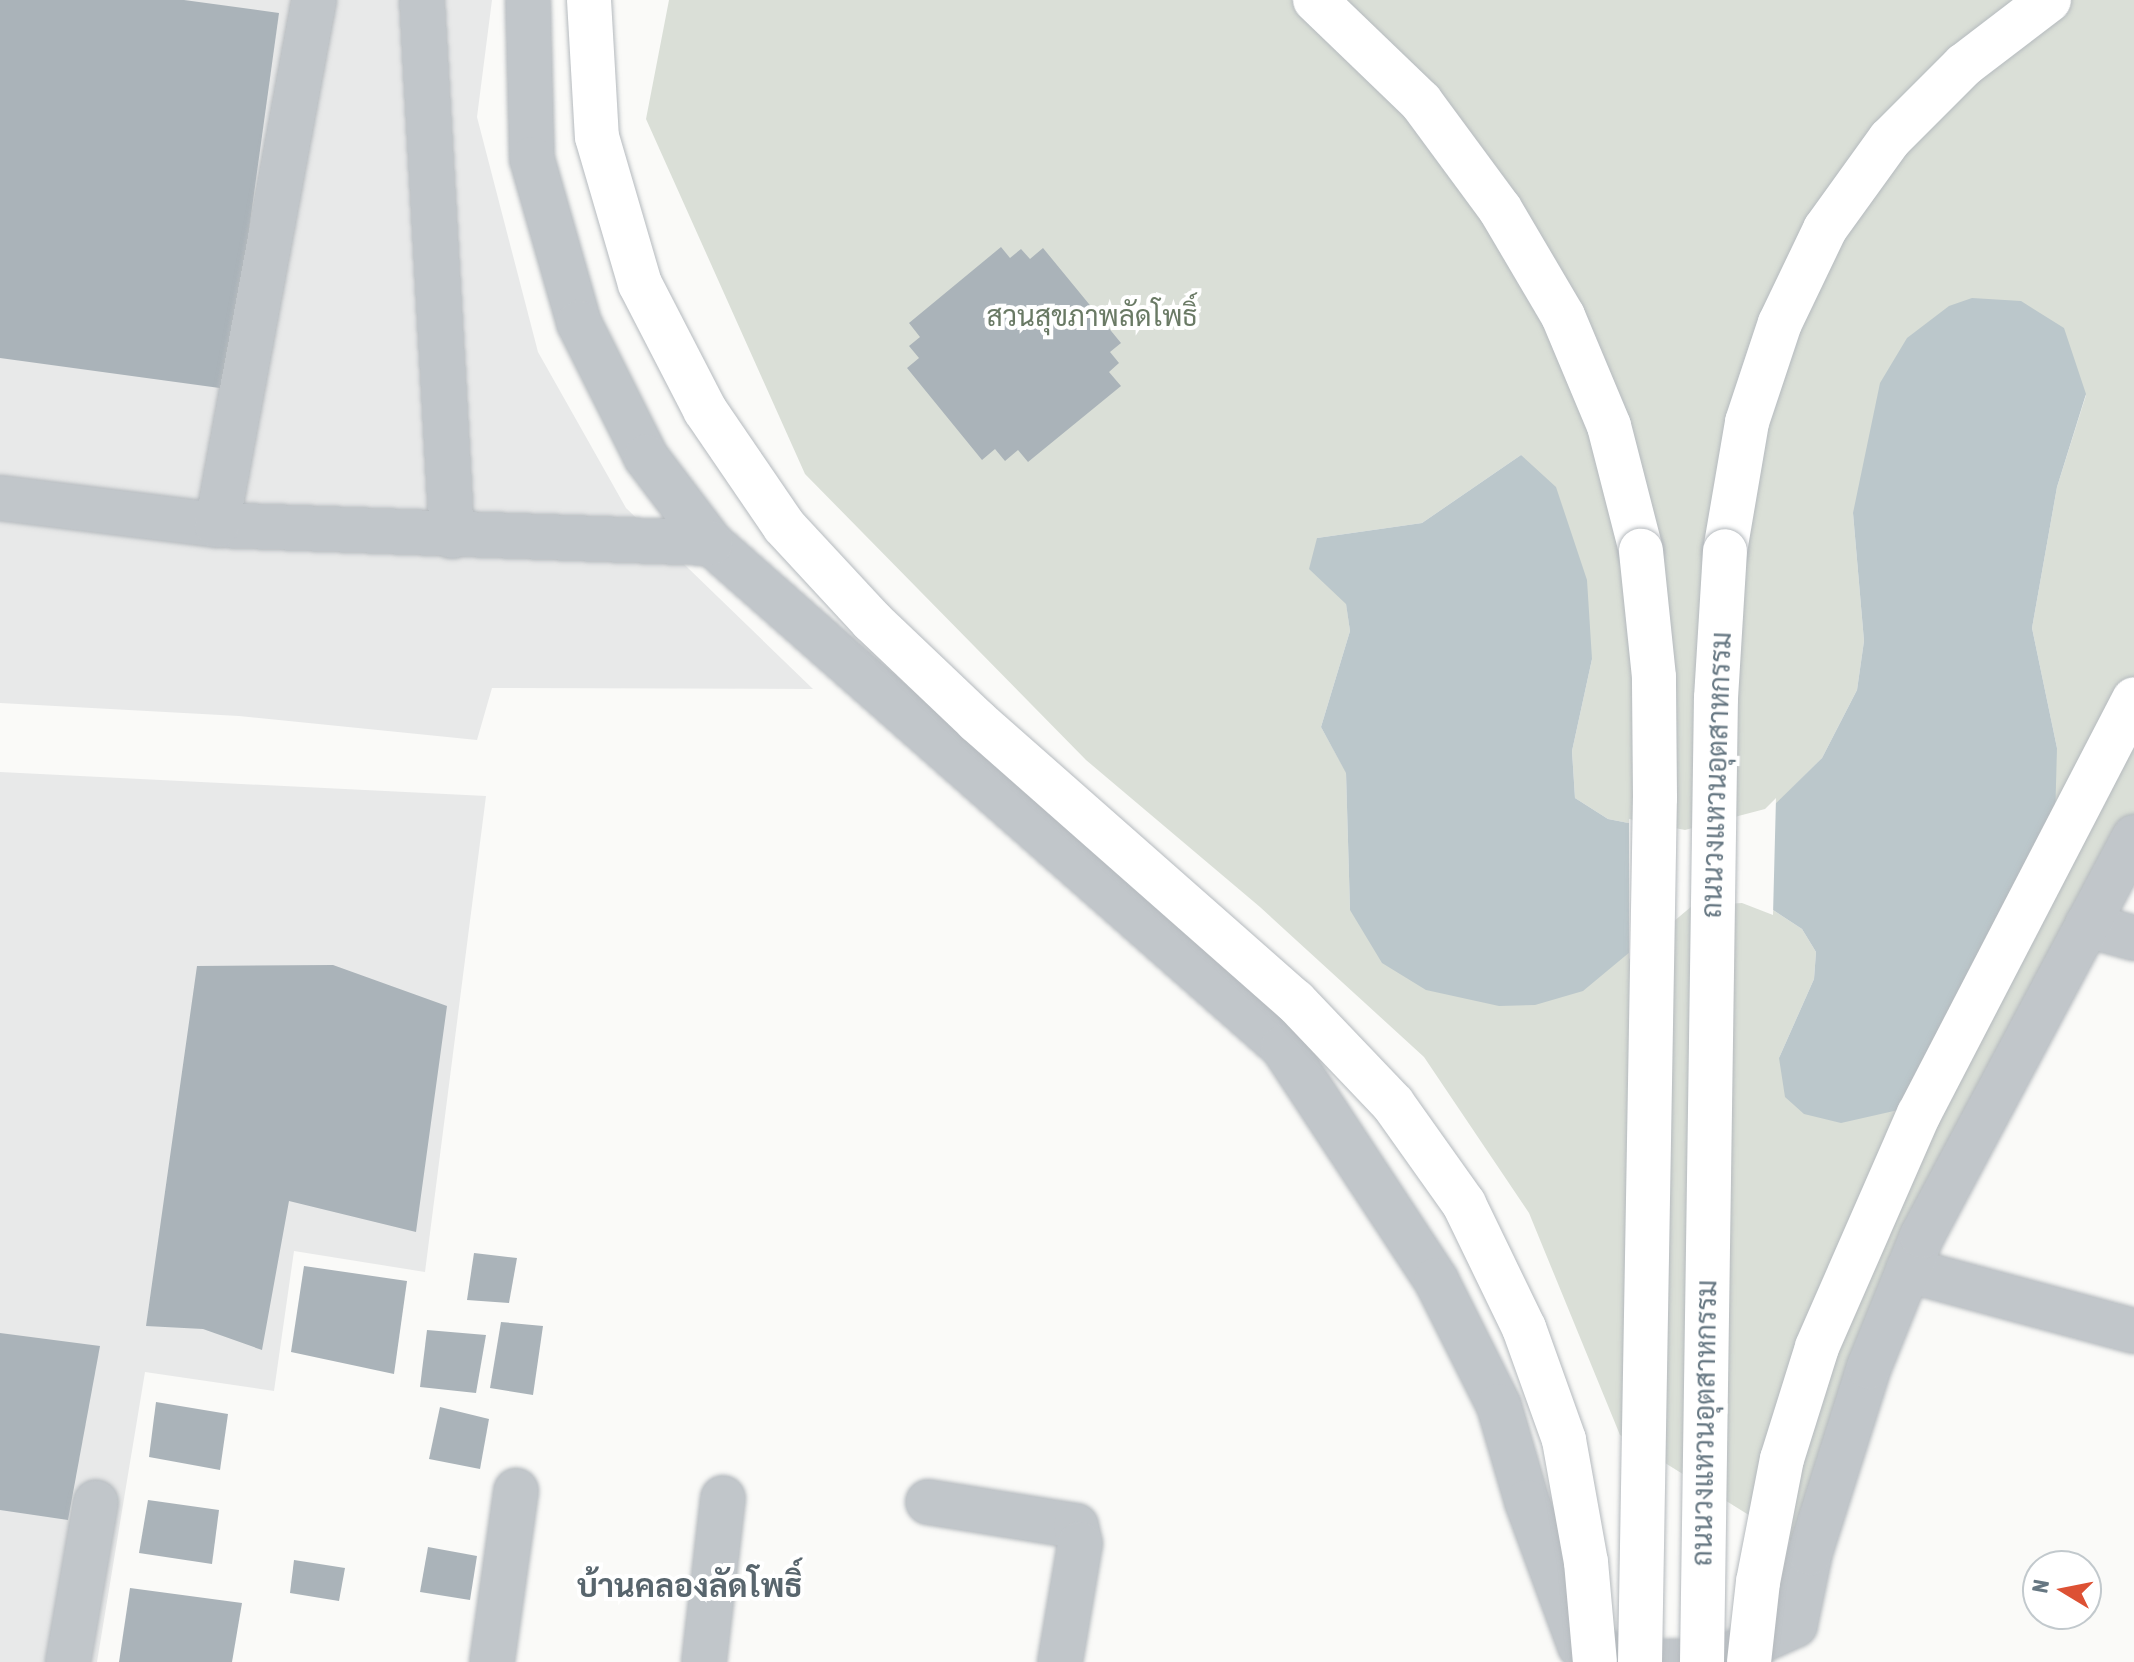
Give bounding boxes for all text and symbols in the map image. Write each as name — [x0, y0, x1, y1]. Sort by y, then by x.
park label: สวนสุขภาพลัดโพธิ์ — [986, 299, 1198, 333]
street label: ถนนวงแหวนอุตสาหกรรม — [1694, 631, 1738, 919]
street label: ถนนวงแหวนอุตสาหกรรม — [1685, 1279, 1723, 1567]
north arrow — [2022, 1550, 2102, 1630]
district label: บ้านคลองลัดโพธิ์ — [577, 1567, 803, 1605]
text: N — [2026, 1578, 2054, 1595]

